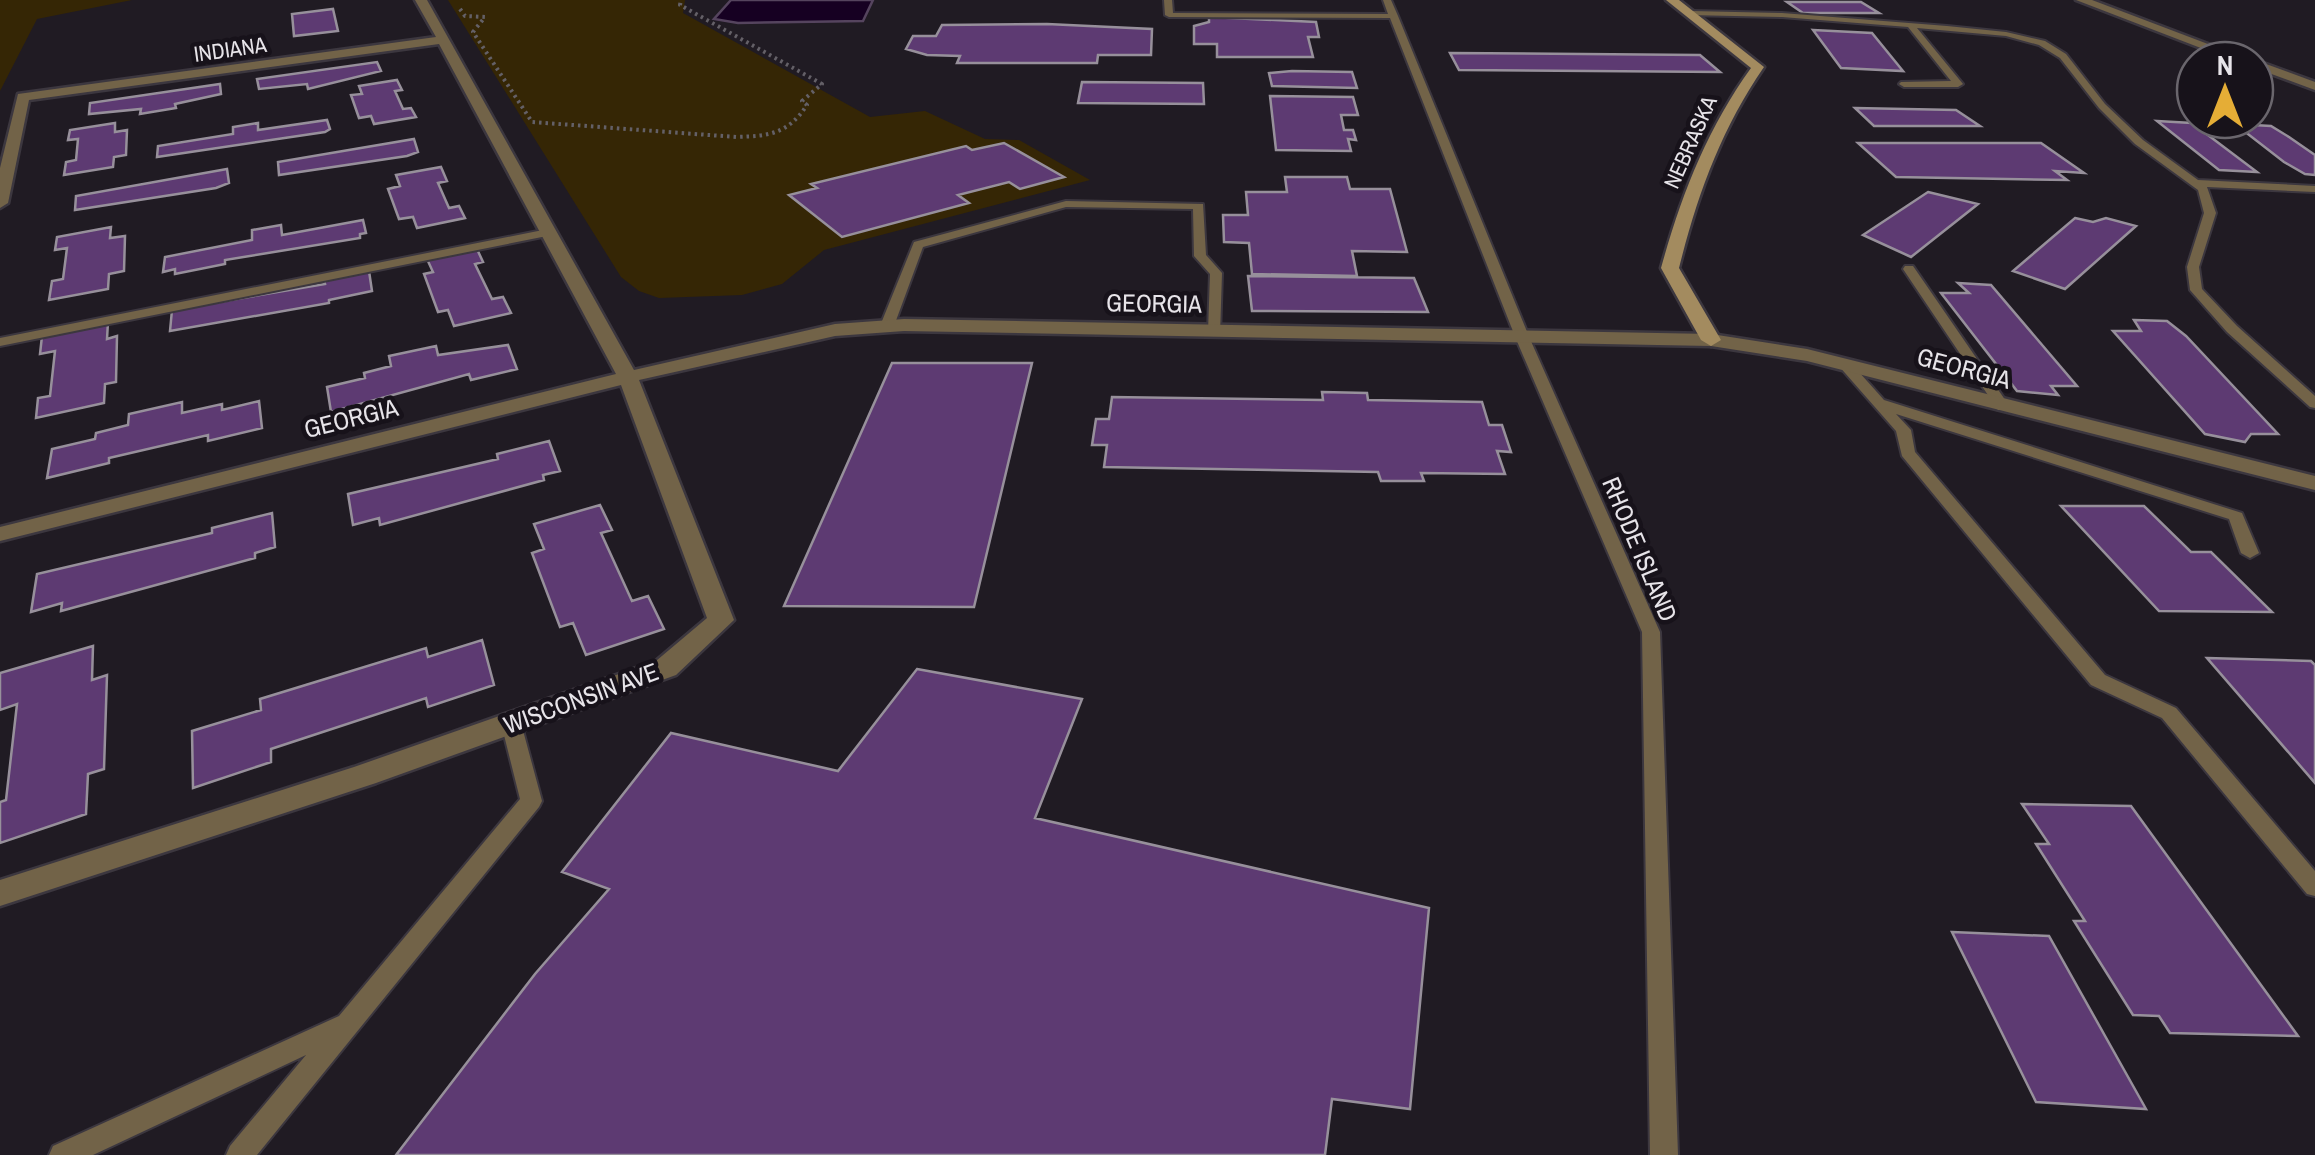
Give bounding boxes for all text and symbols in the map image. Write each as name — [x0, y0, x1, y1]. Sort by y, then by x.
street label: INDIANA — [192, 29, 269, 69]
north arrow — [2175, 40, 2275, 140]
text: N — [2217, 46, 2233, 84]
street label: NEBRASKA — [1656, 90, 1724, 193]
street label: GEORGIA — [1106, 285, 1202, 321]
street label: GEORGIA — [1913, 339, 2015, 397]
street label: GEORGIA — [300, 390, 402, 446]
street label: RHODE ISLAND — [1594, 472, 1686, 626]
street label: WISCONSIN AVE — [499, 654, 663, 742]

